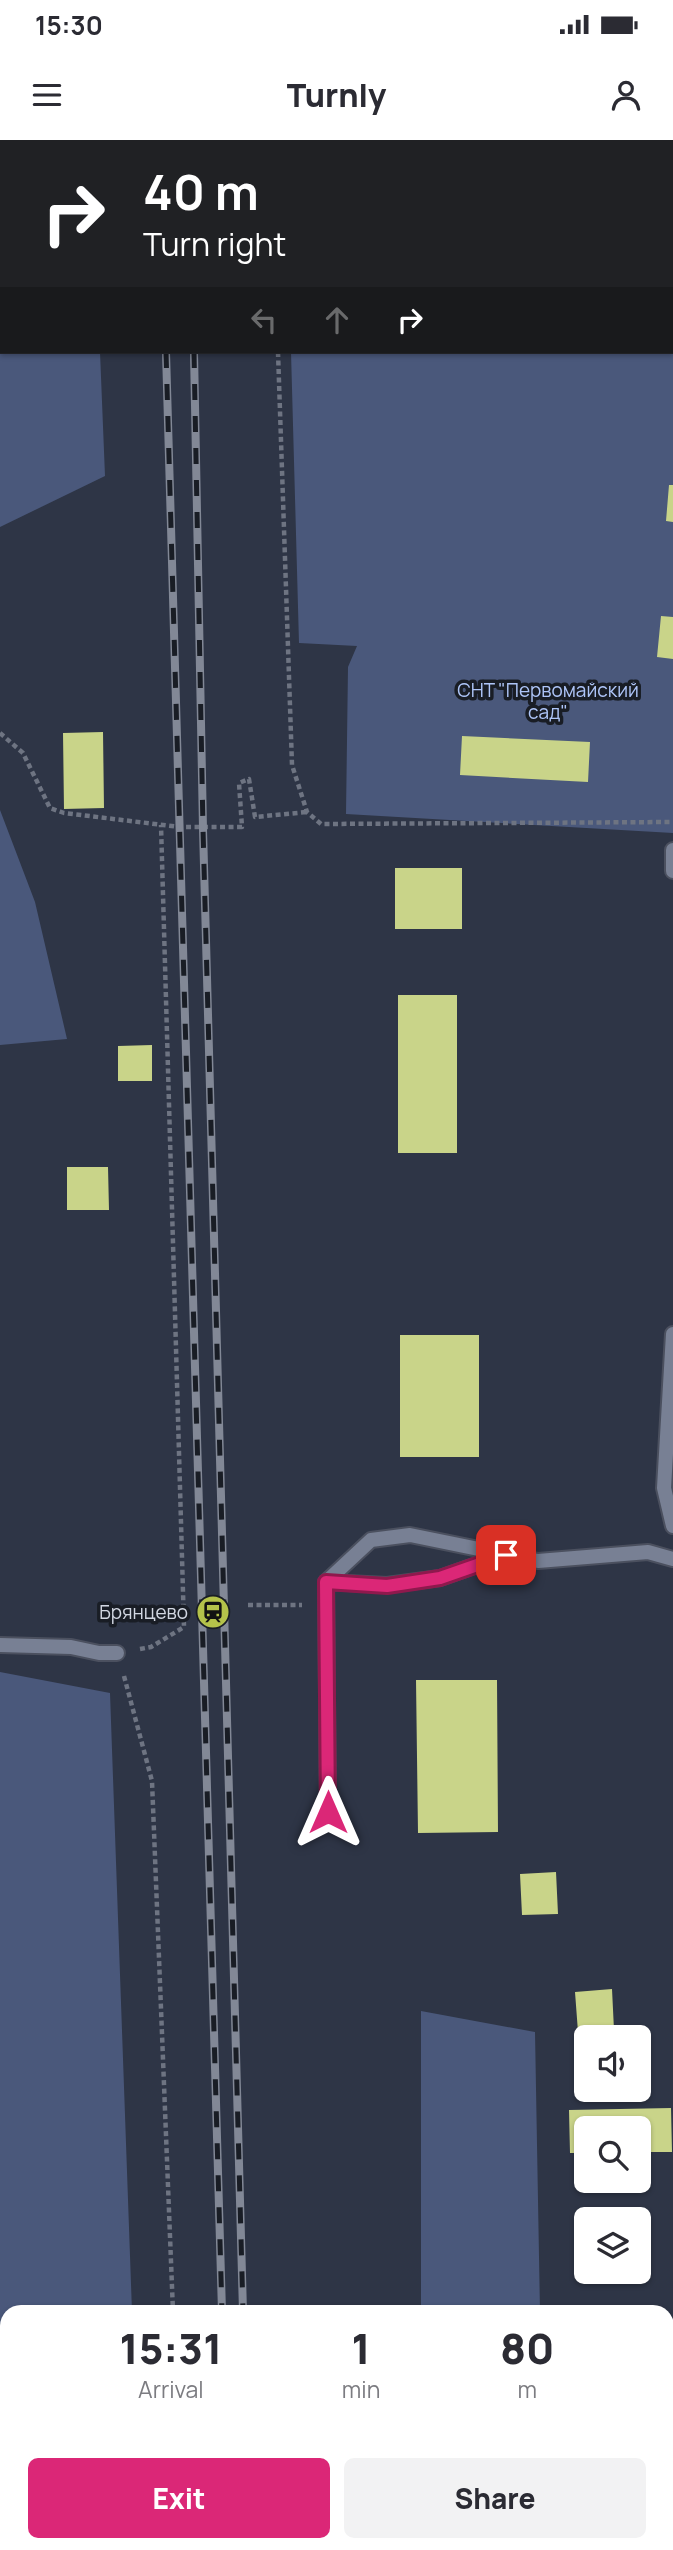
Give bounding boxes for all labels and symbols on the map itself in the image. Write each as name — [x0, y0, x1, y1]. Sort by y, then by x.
park label: СНТ "Первомайский сад" — [457, 677, 639, 725]
pin — [476, 1525, 536, 1585]
station icon: Брянцево — [194, 1593, 232, 1631]
place label: Брянцево — [99, 1599, 188, 1625]
position arrow — [291, 1775, 365, 1849]

